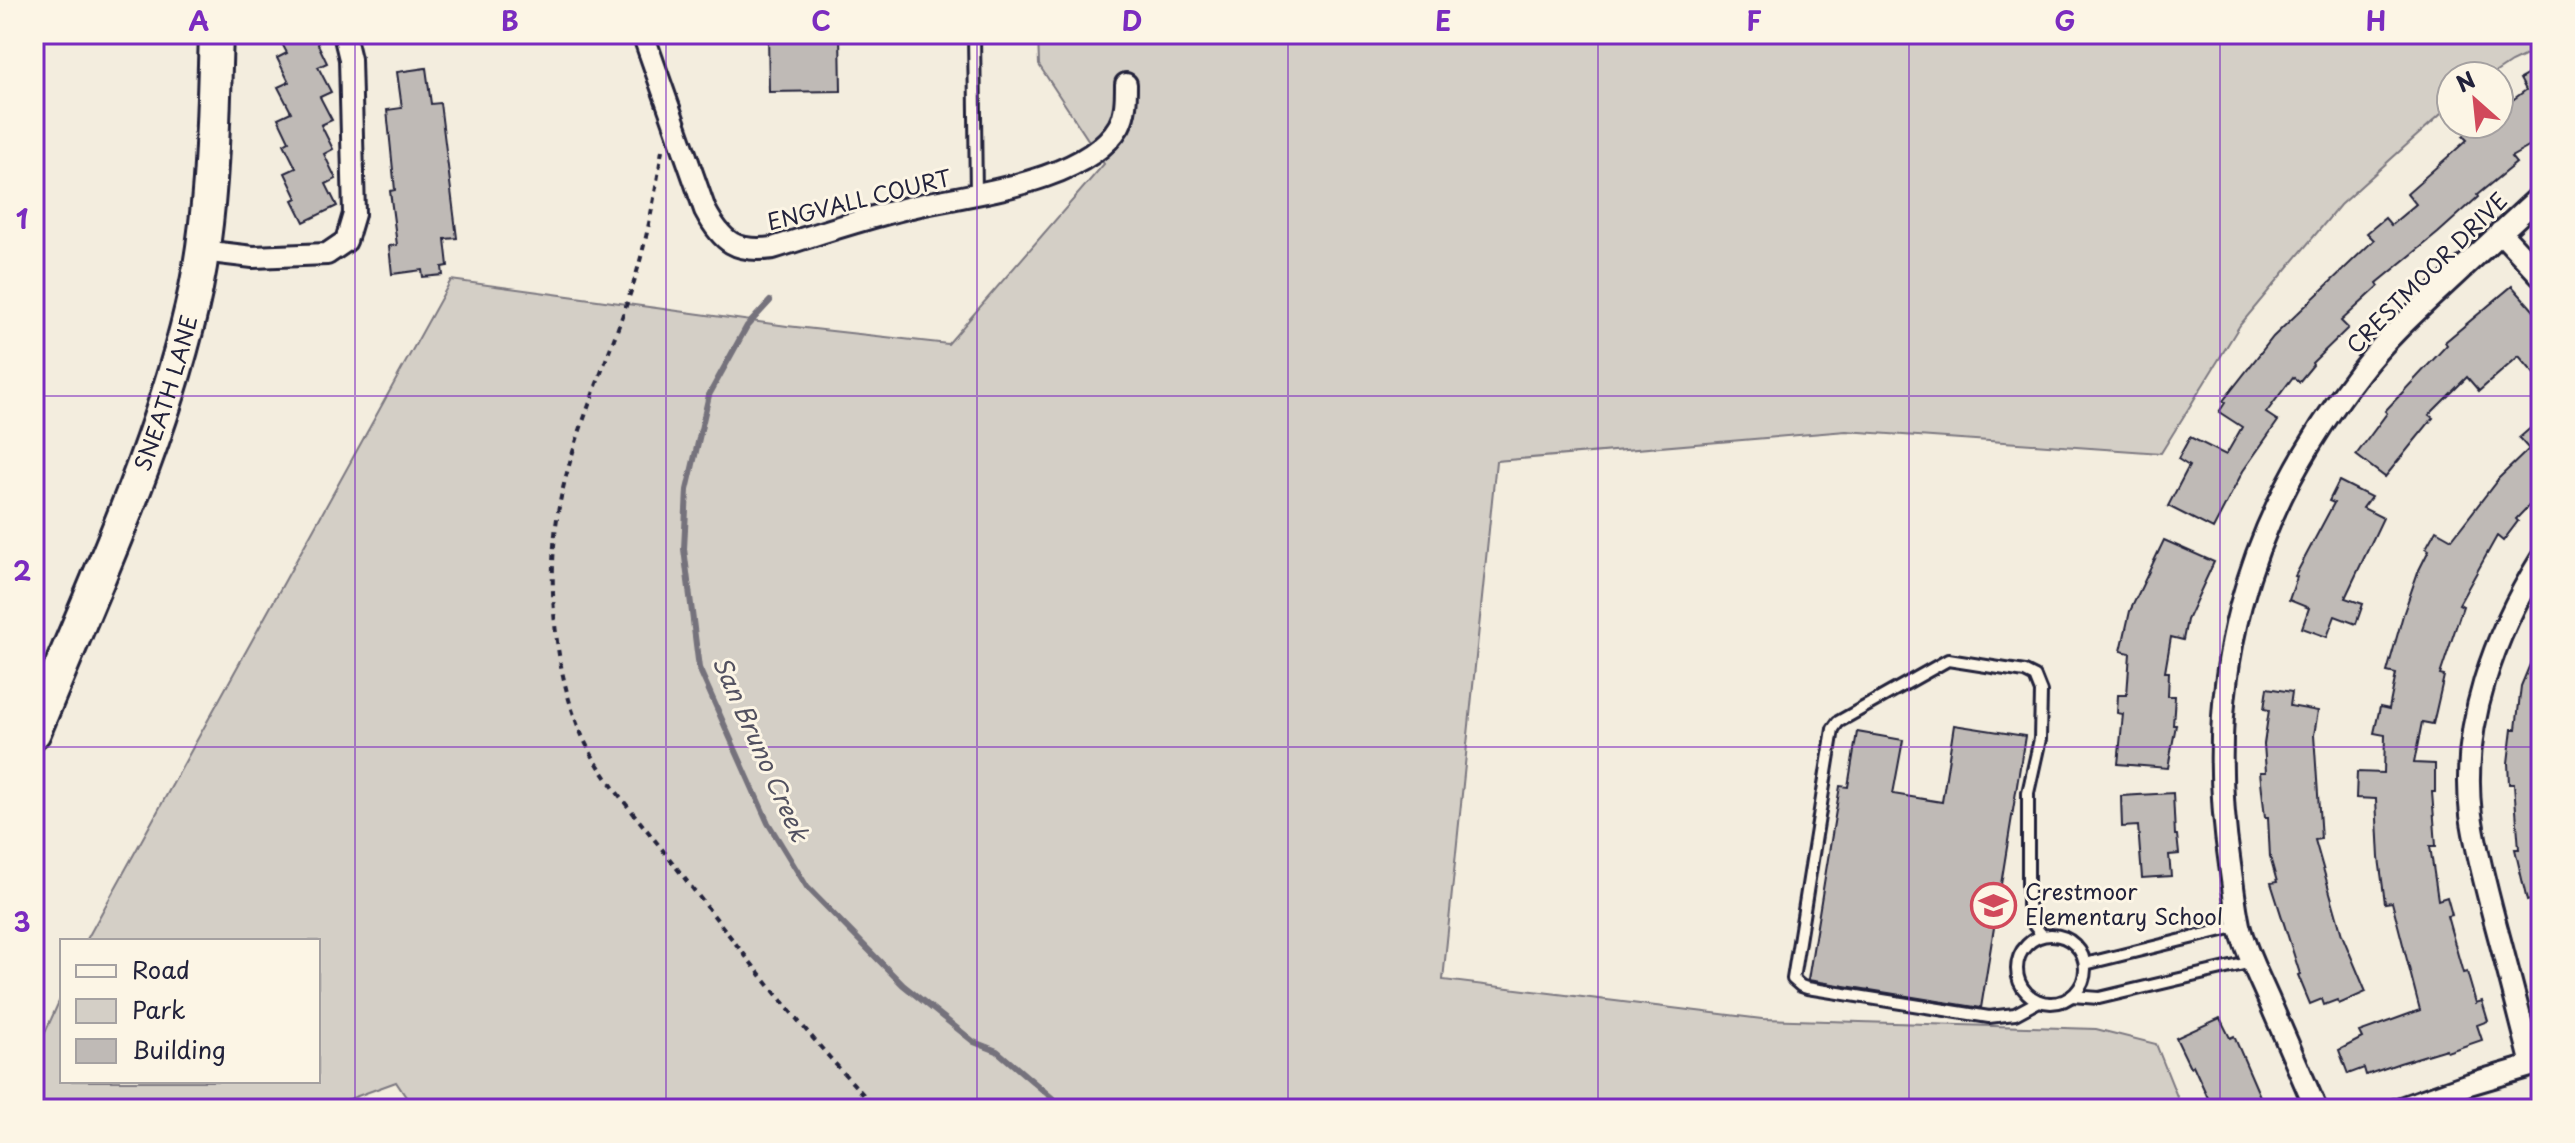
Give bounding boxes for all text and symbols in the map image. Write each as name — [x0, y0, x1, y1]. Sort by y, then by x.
text: A — [189, 1, 209, 40]
text: B — [501, 1, 519, 40]
text: C — [811, 1, 831, 40]
text: D — [1122, 1, 1142, 40]
text: E — [1435, 1, 1451, 40]
text: F — [1746, 1, 1762, 40]
text: G — [2054, 1, 2076, 40]
text: H — [2366, 1, 2386, 40]
north arrow — [2435, 60, 2515, 140]
text: N — [2450, 62, 2480, 100]
street label: ENGVALL COURT — [763, 160, 954, 237]
street label: CRESTMOOR DRIVE — [2338, 184, 2514, 360]
text: 1 — [16, 199, 28, 238]
street label: SNEATH LANE — [125, 311, 204, 475]
text: 2 — [13, 551, 31, 590]
water label: San Bruno Creek — [705, 650, 819, 848]
place label: Crestmoor Elementary School — [2025, 874, 2223, 932]
school or university icon: Crestmoor Elementary School — [1970, 881, 2018, 929]
text: 3 — [13, 902, 31, 941]
legend — [60, 939, 320, 1083]
text: Road — [132, 951, 190, 987]
text: Park — [132, 991, 186, 1027]
text: Building — [132, 1031, 226, 1067]

